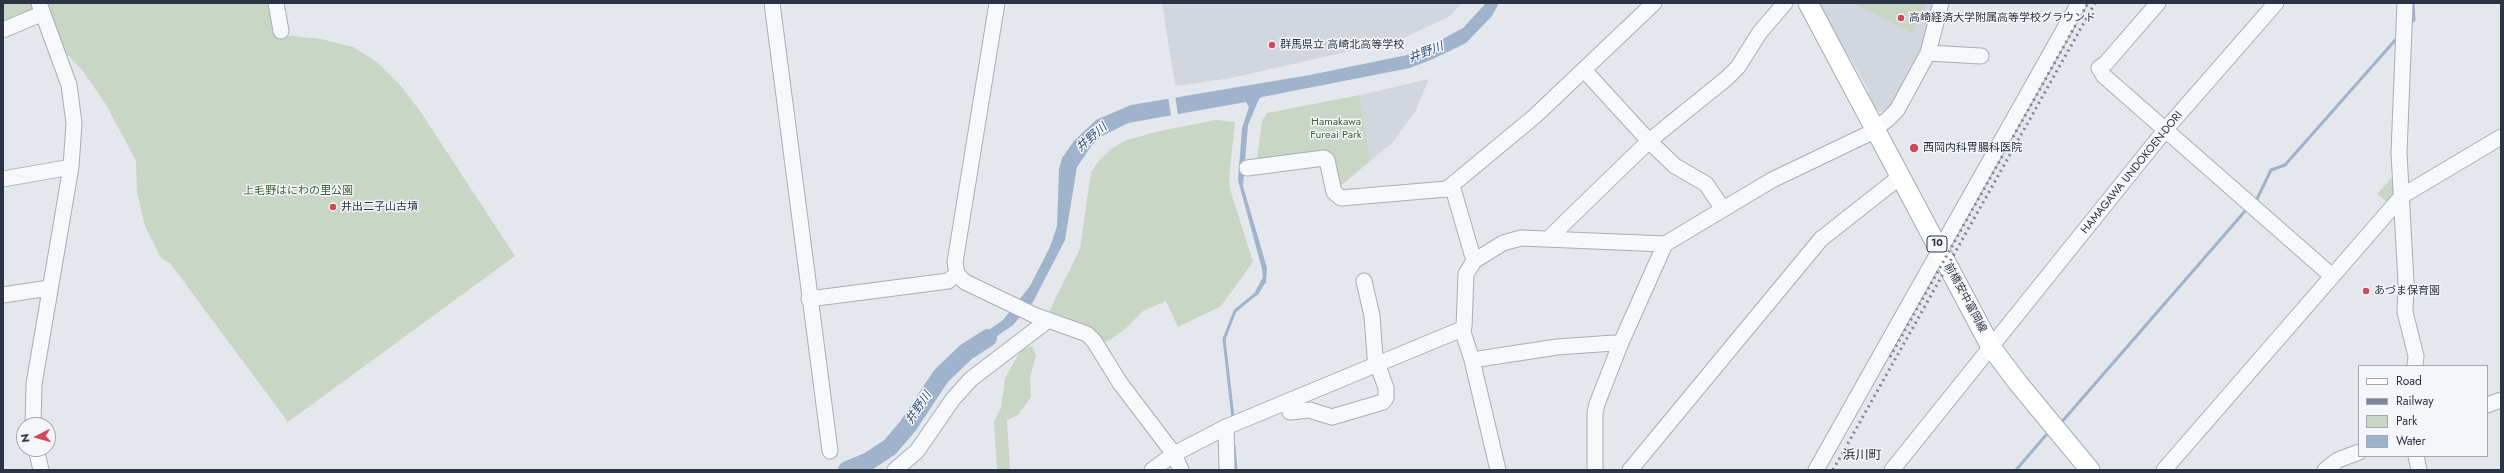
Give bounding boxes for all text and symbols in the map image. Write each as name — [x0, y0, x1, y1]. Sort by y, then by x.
place label: 高崎経済大学附属高等学校グラウンド — [1909, 11, 2096, 25]
marker: 高崎経済大学附属高等学校グラウンド — [1896, 13, 1906, 23]
place label: 群馬県立 高崎北高等学校 — [1280, 38, 1404, 52]
marker: 群馬県立 高崎北高等学校 — [1267, 40, 1277, 50]
water label: 井野川 — [1407, 40, 1445, 66]
street label: HAMAGAWA UNDOKOEN-DORI — [2079, 109, 2185, 237]
park label: Hamakawa Fureai Park — [1310, 115, 1362, 141]
water label: 井野川 — [1074, 121, 1110, 155]
place label: 西岡内科胃腸科医院 — [1923, 141, 2022, 155]
marker: 西岡内科胃腸科医院 — [1908, 142, 1920, 154]
park label: 上毛野はにわの里公園 — [243, 184, 353, 198]
place label: 井出二子山古墳 — [341, 200, 418, 214]
marker: 井出二子山古墳 — [328, 202, 338, 212]
road number: 10 — [1927, 236, 1947, 252]
street label: 前橋安中富岡線 — [1941, 261, 1989, 335]
place label: あづま保育園 — [2374, 284, 2440, 298]
marker: あづま保育園 — [2361, 286, 2371, 296]
legend — [2358, 365, 2488, 457]
text: Road — [2396, 372, 2422, 390]
water label: 井野川 — [903, 389, 935, 427]
text: Railway — [2396, 392, 2434, 410]
text: Park — [2396, 412, 2417, 430]
north arrow — [16, 417, 56, 457]
text: Water — [2396, 432, 2426, 450]
text: N — [17, 433, 33, 443]
district label: 浜川町 — [1843, 448, 1881, 464]

